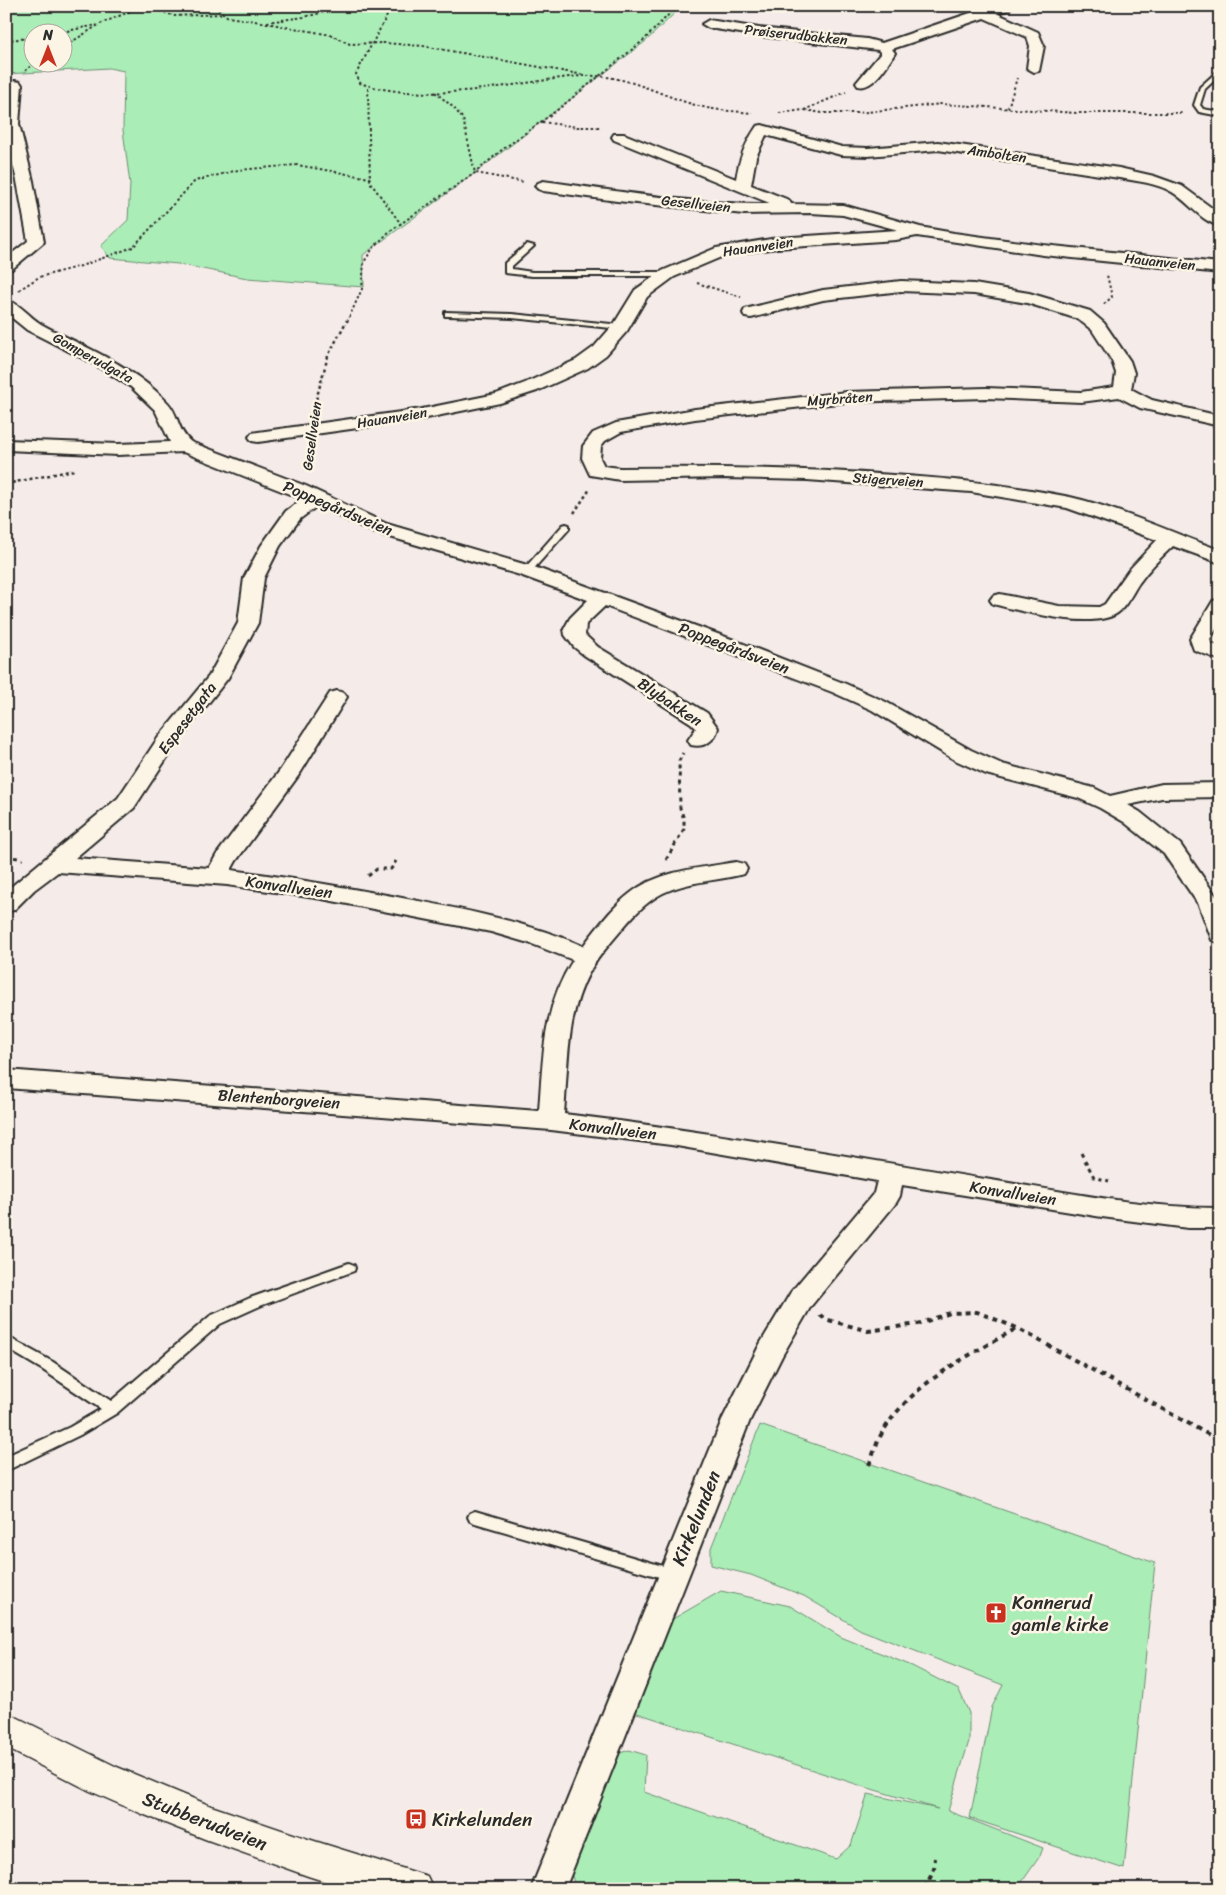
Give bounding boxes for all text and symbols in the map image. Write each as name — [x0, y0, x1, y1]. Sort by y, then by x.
street label: Prøiserudbakken — [743, 17, 849, 53]
north arrow — [22, 22, 72, 72]
text: N — [42, 23, 53, 48]
street label: Ambolten — [965, 137, 1029, 171]
street label: Gesellveien — [660, 188, 732, 220]
street label: Hauanveien — [721, 230, 795, 264]
street label: Hauanveien — [1123, 246, 1197, 278]
street label: Gomperudgata — [48, 326, 139, 391]
street label: Myrbråten — [806, 384, 874, 414]
street label: Gesellveien — [295, 399, 329, 472]
street label: Hauanveien — [355, 400, 429, 436]
street label: Stigerveien — [852, 465, 925, 495]
street label: Poppegårdsveien — [278, 472, 398, 544]
street label: Poppegårdsveien — [674, 613, 794, 683]
street label: Blybakken — [631, 669, 709, 735]
street label: Espesetgata — [150, 675, 224, 761]
street label: Konvallveien — [244, 867, 335, 907]
street label: Blentenborgveien — [217, 1080, 341, 1118]
street label: Konvallveien — [568, 1109, 659, 1149]
street label: Konvallveien — [967, 1172, 1059, 1214]
street label: Kirkelunden — [662, 1465, 730, 1571]
place label: Konnerud gamle kirke — [1010, 1586, 1109, 1641]
church icon: Konnerud gamle kirke — [984, 1601, 1008, 1625]
street label: Stubberudveien — [138, 1782, 272, 1860]
place label: Kirkelunden — [432, 1803, 532, 1836]
bus stop icon: Kirkelunden — [404, 1807, 428, 1831]

